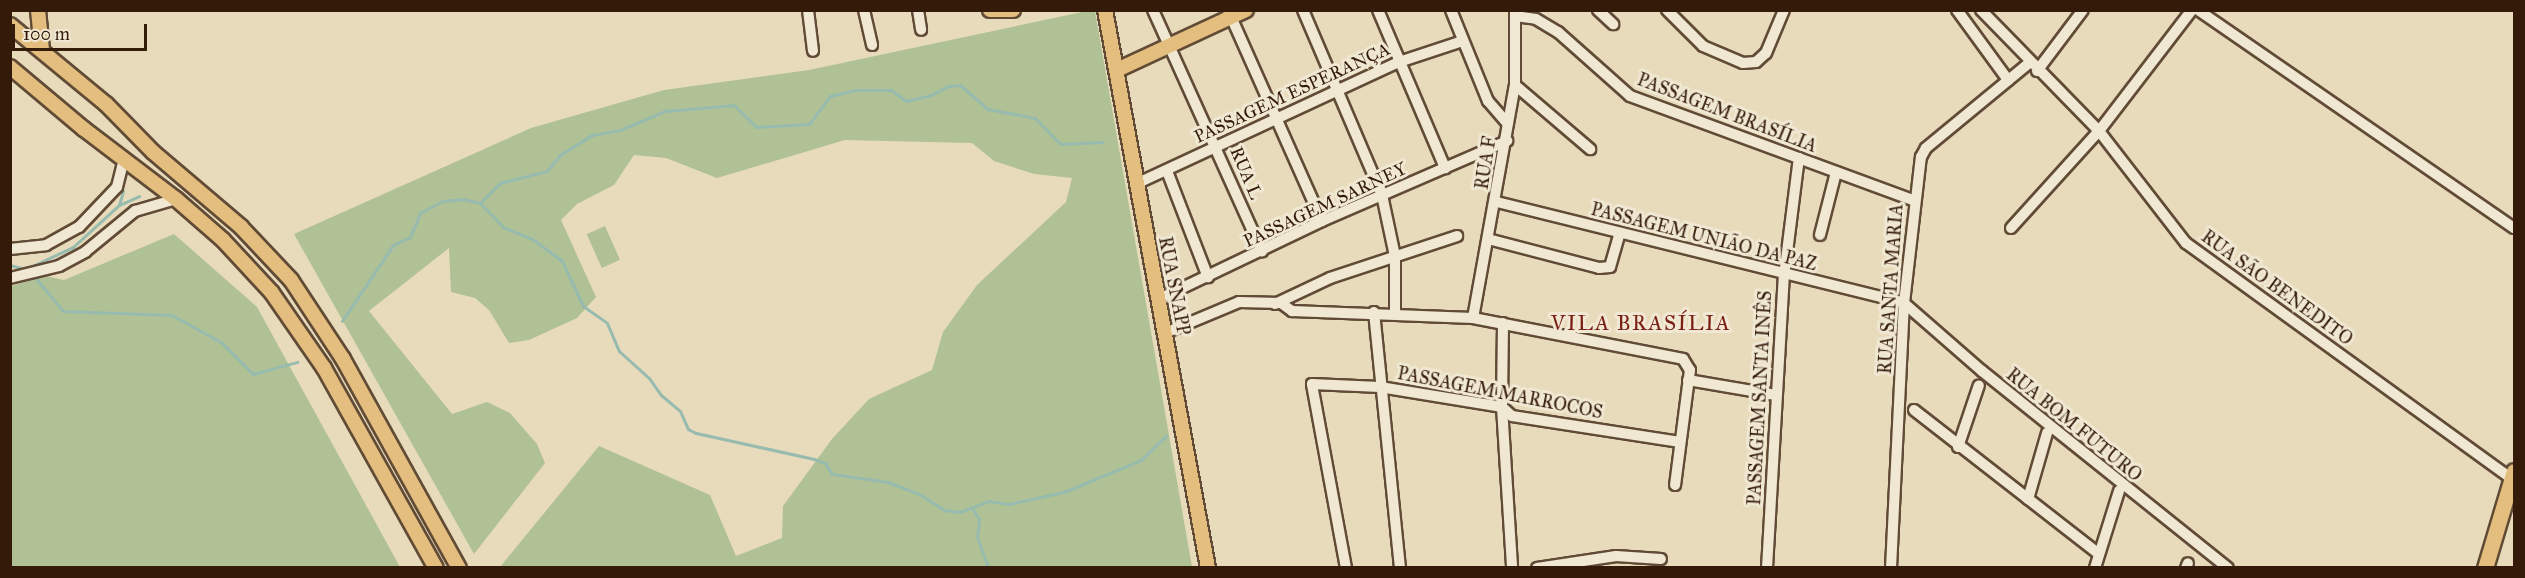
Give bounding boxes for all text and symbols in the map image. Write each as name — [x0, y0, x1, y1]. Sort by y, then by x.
scale bar — [15, 12, 150, 50]
text: 100 m — [23, 23, 70, 45]
street label: PASSAGEM ESPERANÇA — [1191, 38, 1393, 148]
street label: PASSAGEM BRASÍLIA — [1634, 69, 1820, 157]
street label: RUA F — [1471, 135, 1501, 191]
street label: RUA L — [1225, 143, 1267, 203]
street label: PASSAGEM SARNEY — [1240, 158, 1410, 252]
street label: PASSAGEM UNIÃO DA PAZ — [1589, 198, 1819, 276]
street label: RUA SANTA MARIA — [1874, 203, 1908, 375]
street label: RUA SÃO BENEDITO — [2197, 226, 2357, 350]
street label: RUA SNAPP — [1154, 235, 1194, 337]
street label: PASSAGEM SANTA INÊS — [1744, 290, 1776, 506]
district label: VILA BRASÍLIA — [1551, 310, 1731, 336]
street label: PASSAGEM MARROCOS — [1396, 363, 1604, 423]
street label: RUA BOM FUTURO — [2002, 364, 2146, 486]

